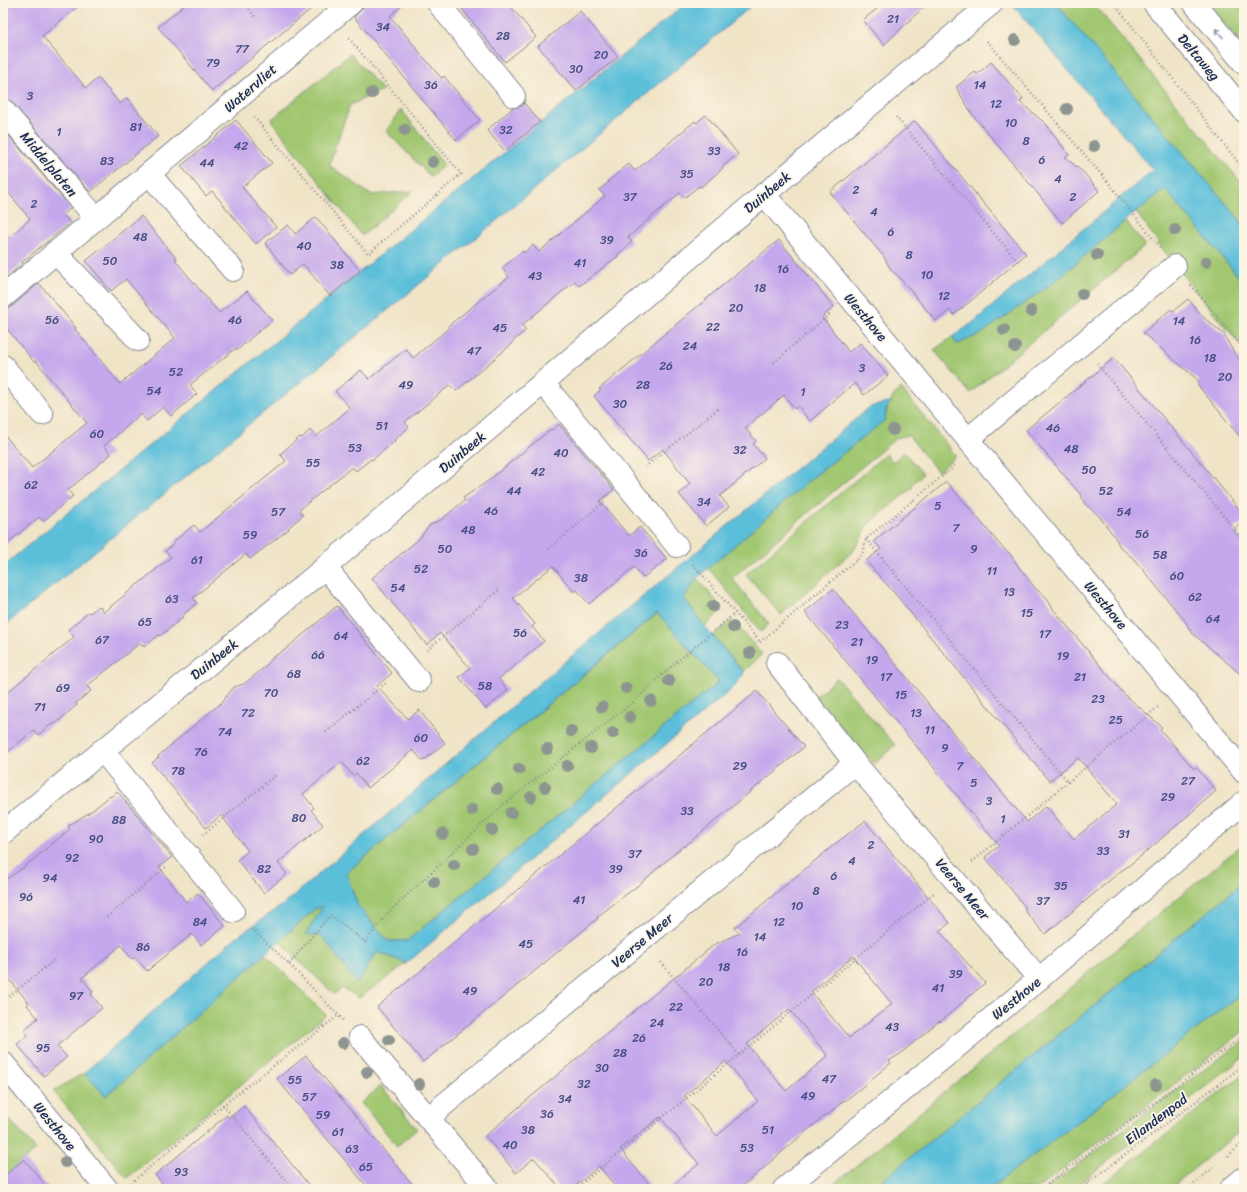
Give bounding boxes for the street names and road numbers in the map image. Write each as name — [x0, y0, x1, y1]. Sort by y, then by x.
street label: Deltaweg — [1171, 28, 1226, 87]
street label: Watervliet — [218, 58, 283, 119]
street label: Middelplaten — [13, 126, 84, 203]
street label: Duinbeek — [738, 165, 797, 220]
street label: Westhove — [837, 287, 894, 348]
street label: Duinbeek — [433, 425, 492, 480]
street label: Westhove — [1077, 575, 1134, 636]
street label: Duinbeek — [185, 632, 244, 687]
street label: Veerse Meer — [929, 852, 997, 927]
street label: Veerse Meer — [605, 906, 680, 974]
street label: Westhove — [986, 970, 1047, 1026]
street label: Eilandenpad — [1119, 1086, 1195, 1152]
street label: Westhove — [27, 1096, 83, 1157]

